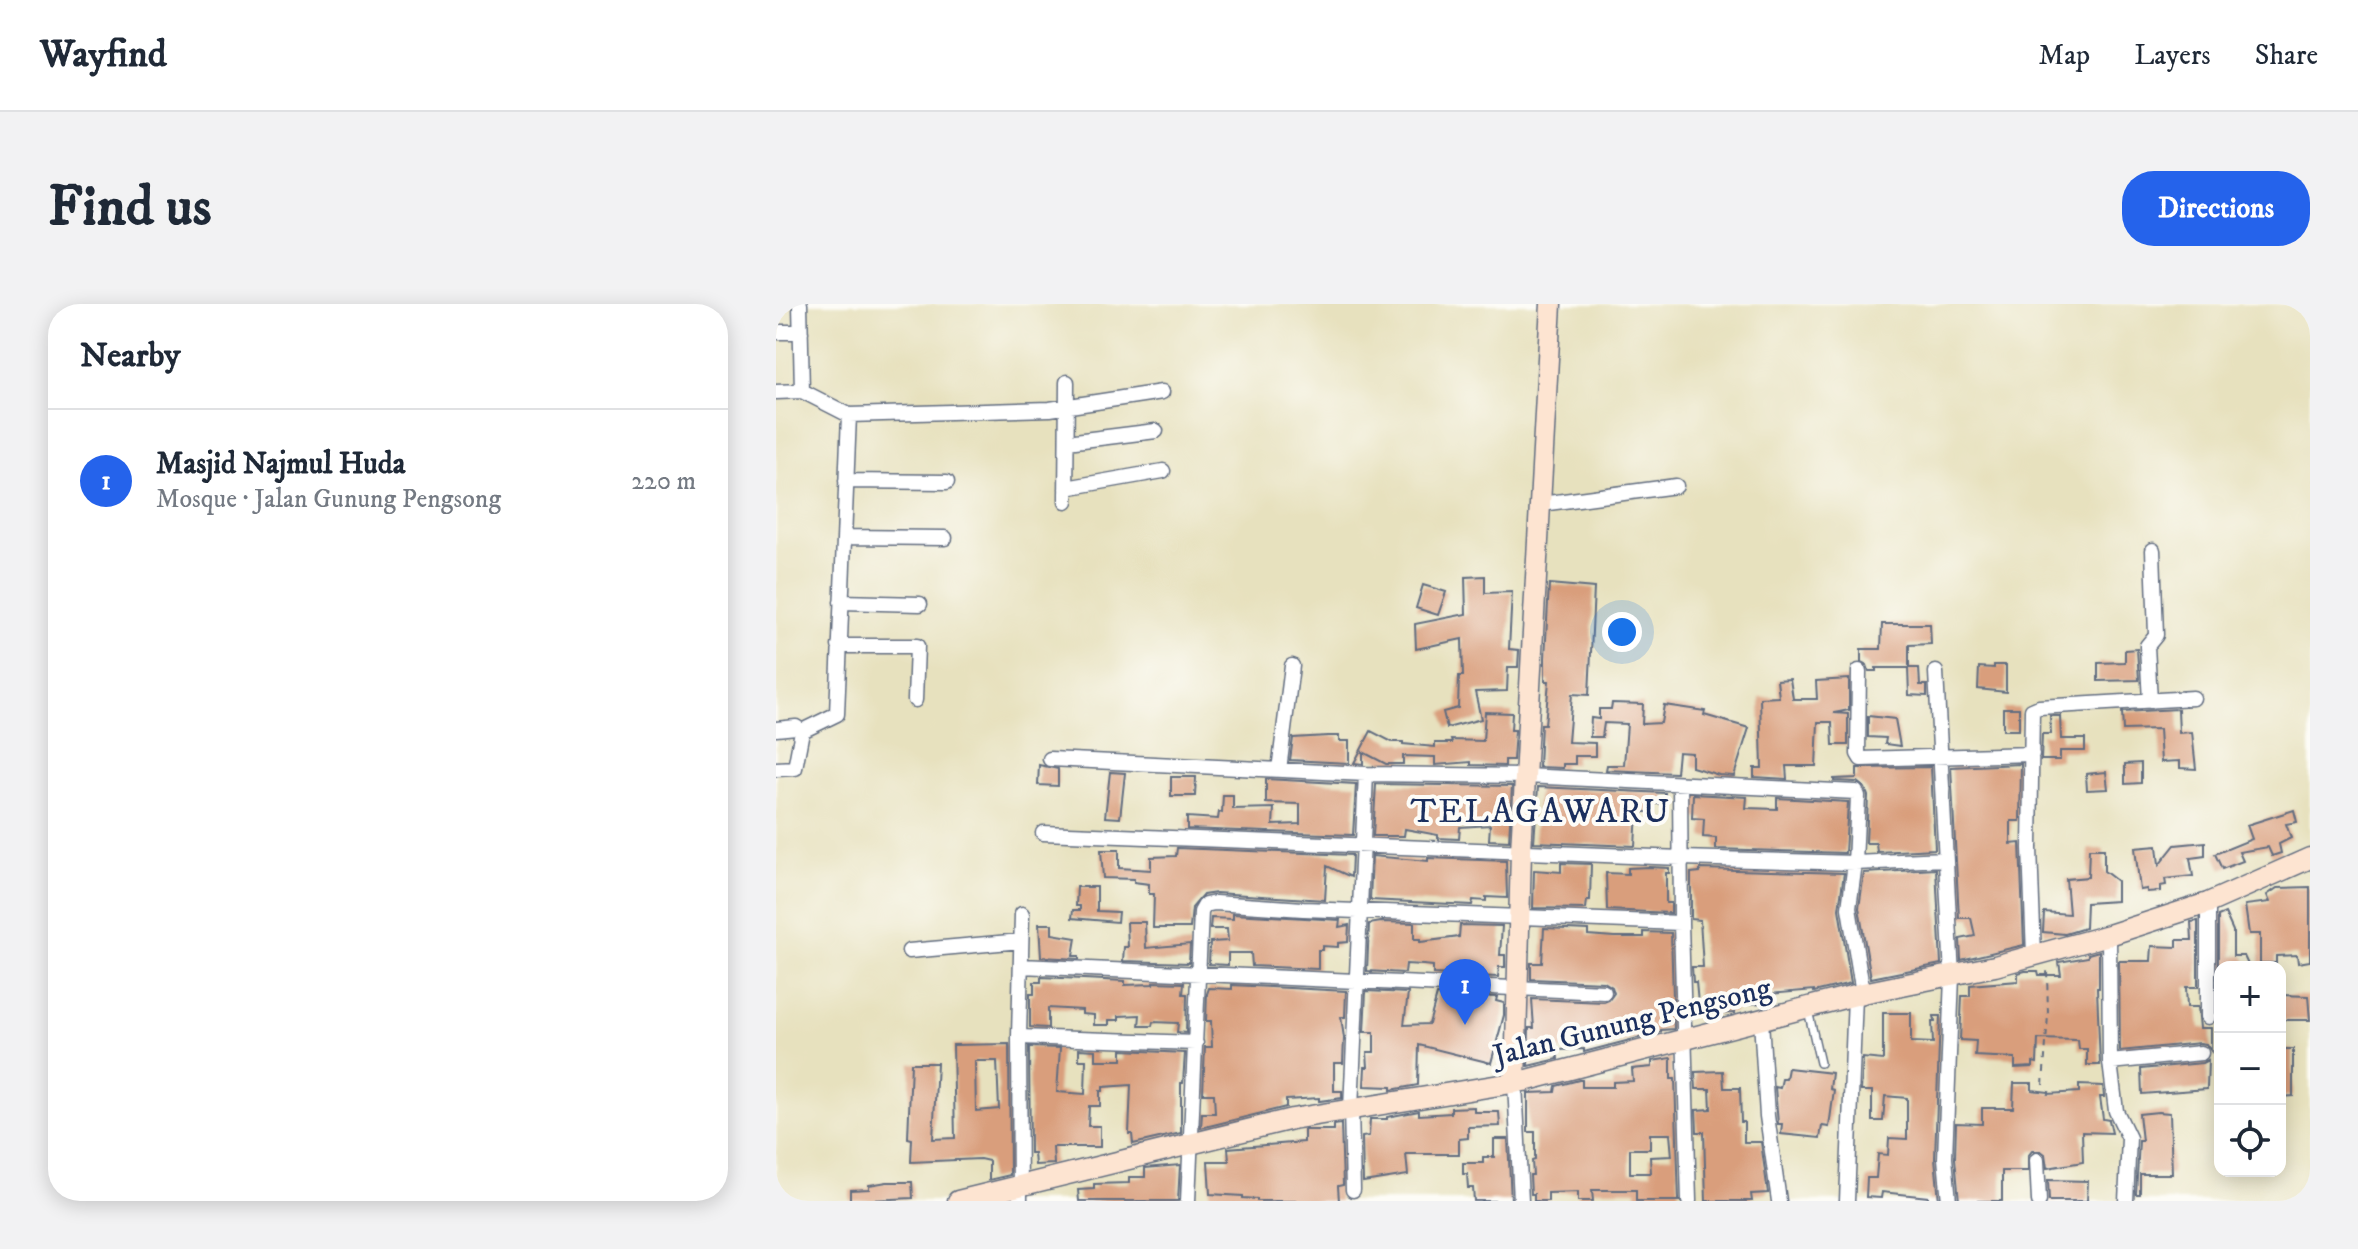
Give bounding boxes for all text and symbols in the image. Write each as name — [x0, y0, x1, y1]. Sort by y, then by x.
text: Wayfind — [40, 31, 167, 79]
text: Map — [2039, 38, 2090, 73]
text: Layers — [2134, 38, 2211, 73]
text: Share — [2255, 38, 2318, 73]
button: Directions — [2122, 171, 2310, 246]
text: Find us — [48, 173, 212, 243]
text: Nearby — [80, 335, 181, 377]
text: Masjid Najmul Huda — [156, 446, 406, 483]
text: 1 — [101, 465, 111, 498]
text: 220 m — [631, 465, 696, 498]
text: Mosque · Jalan Gunung Pengsong — [156, 483, 501, 516]
your location — [1602, 612, 1642, 652]
district label: TELAGAWARU — [1411, 791, 1671, 833]
pin: 1 — [1439, 959, 1491, 1025]
map controls — [2214, 961, 2286, 1177]
button: + — [2214, 961, 2286, 1033]
street label: Jalan Gunung Pengsong — [1487, 970, 1775, 1076]
button: − — [2214, 1033, 2286, 1105]
button: locate — [2214, 1105, 2286, 1177]

